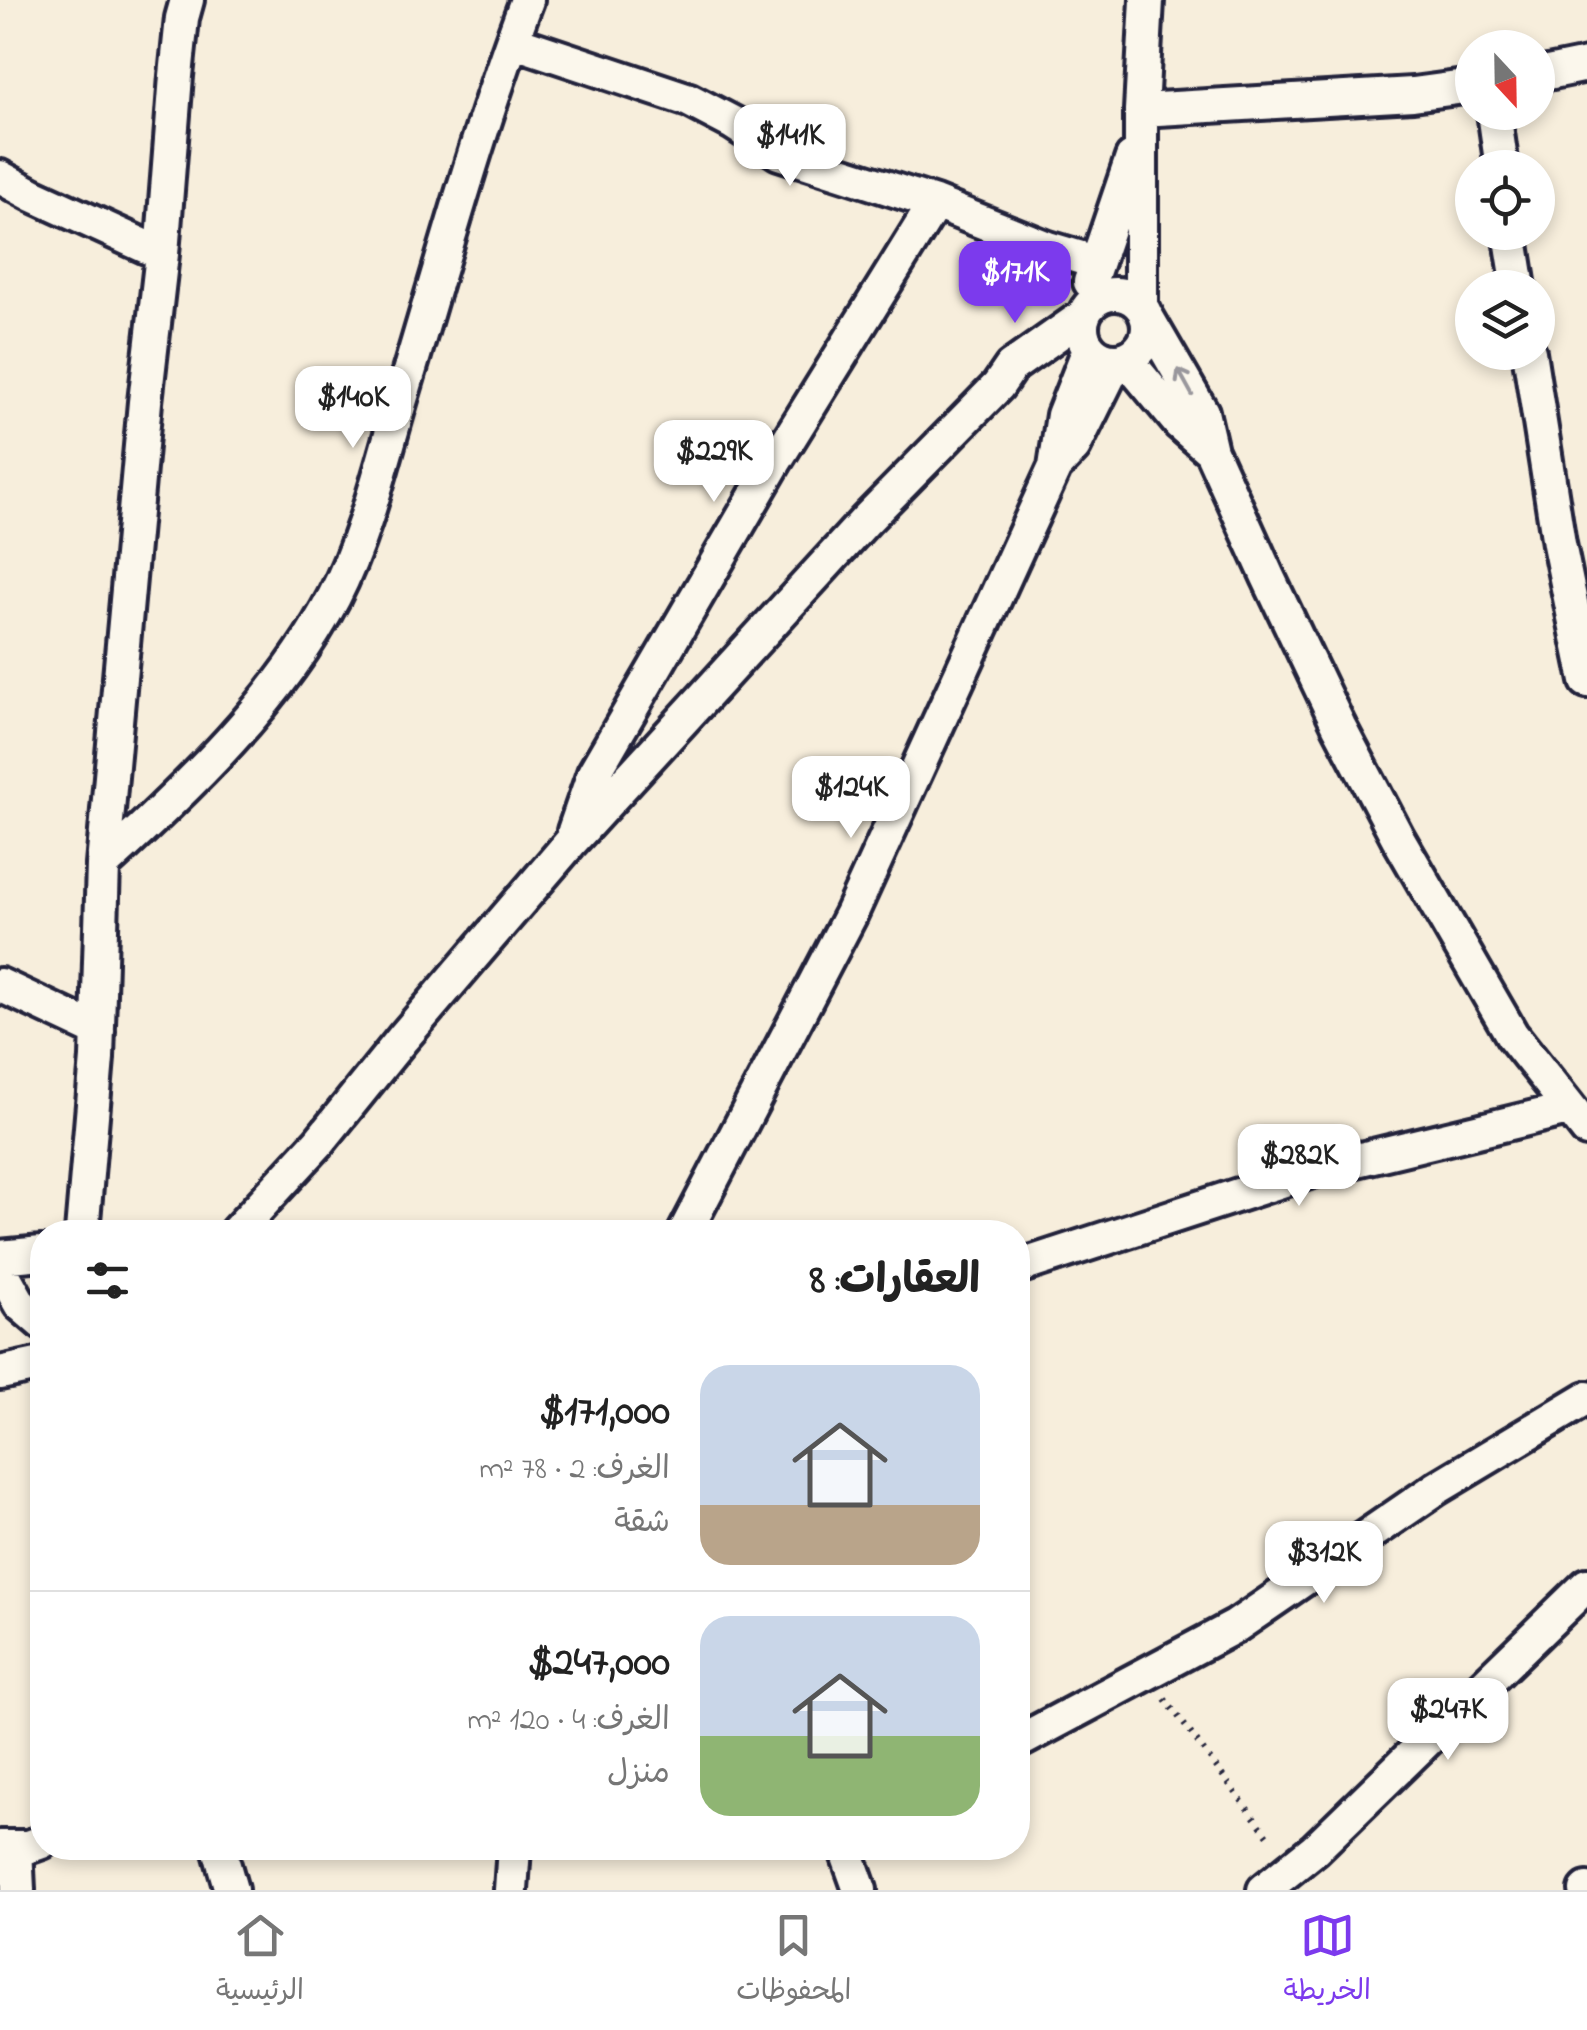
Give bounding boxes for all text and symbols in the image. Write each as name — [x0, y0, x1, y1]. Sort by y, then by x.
north arrow — [1455, 30, 1555, 130]
map controls — [1455, 30, 1555, 370]
pin: $141K — [720, 104, 860, 189]
text: $141K — [756, 113, 824, 160]
button: locate — [1455, 150, 1555, 250]
pin: $171K — [945, 241, 1085, 326]
text: $171K — [981, 250, 1049, 297]
button: layers — [1455, 270, 1555, 370]
pin: $140K — [283, 366, 423, 451]
one-way arrow — [1174, 367, 1194, 397]
text: $140K — [317, 375, 389, 422]
pin: $229K — [644, 420, 784, 505]
text: $229K — [676, 429, 752, 476]
pin: $124K — [781, 756, 921, 841]
text: $124K — [814, 765, 888, 812]
pin: $282K — [1229, 1124, 1369, 1209]
text: $282K — [1260, 1133, 1338, 1180]
text: العقارات: 8 — [809, 1251, 980, 1312]
icon: filters — [80, 1253, 135, 1308]
text: $171,000 — [539, 1382, 670, 1443]
icon: home — [780, 1405, 900, 1525]
text: الغرف: 2 · 78 m² — [479, 1447, 670, 1494]
text: شقة — [614, 1500, 670, 1547]
pin: $312K — [1254, 1521, 1394, 1606]
text: $312K — [1287, 1530, 1361, 1577]
text: $247,000 — [527, 1633, 670, 1694]
icon: home — [780, 1656, 900, 1776]
pin: $247K — [1378, 1678, 1518, 1763]
text: $247K — [1409, 1687, 1487, 1734]
text: الغرف: 4 · 120 m² — [467, 1698, 670, 1745]
text: منزل — [607, 1751, 670, 1798]
tab: الرئيسية — [216, 1908, 304, 2014]
tab: المحفوظات — [736, 1908, 851, 2014]
tab: الخريطة — [1284, 1908, 1371, 2014]

